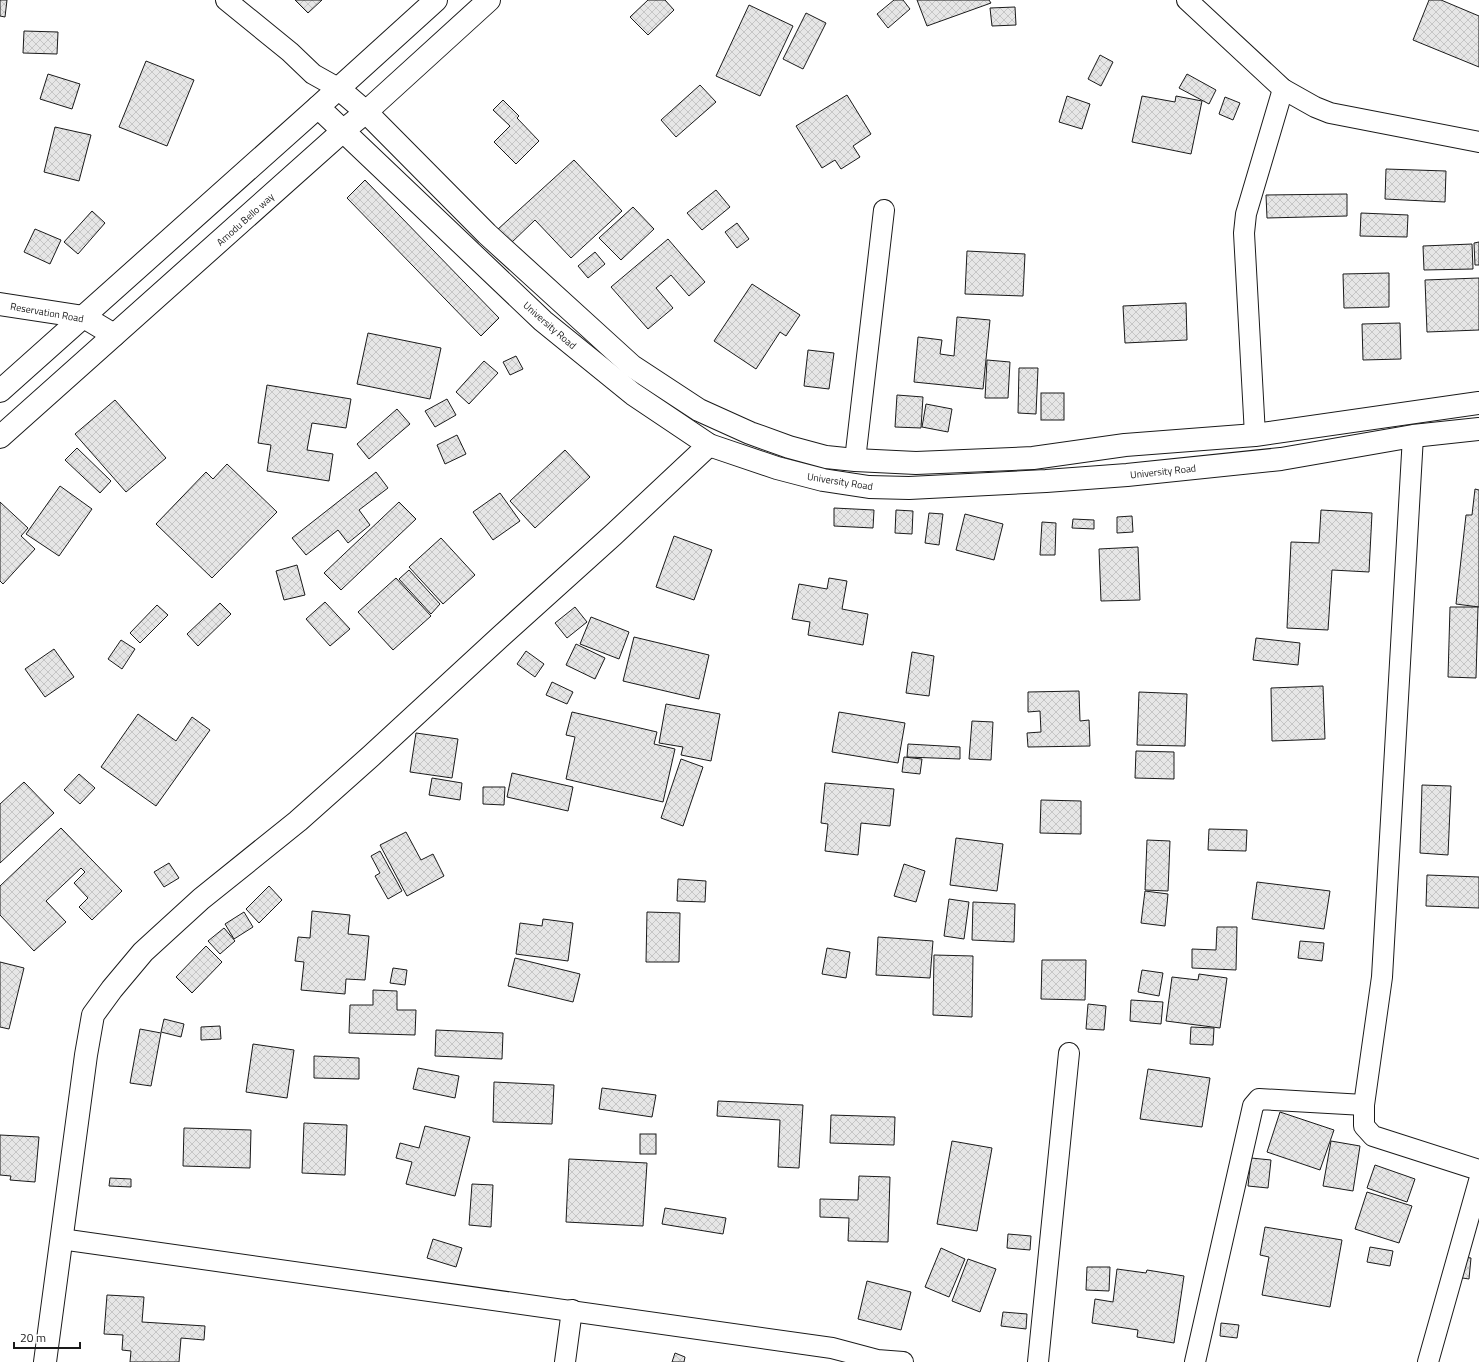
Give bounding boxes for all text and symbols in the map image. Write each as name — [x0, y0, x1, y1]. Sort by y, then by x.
street label: Amodu Bello way — [213, 189, 278, 249]
street label: University Road — [520, 298, 580, 353]
street label: Reservation Road — [9, 299, 85, 326]
street label: University Road — [1129, 461, 1197, 482]
street label: University Road — [806, 469, 874, 494]
scale bar — [14, 1324, 80, 1350]
text: 20 m — [20, 1328, 46, 1347]

